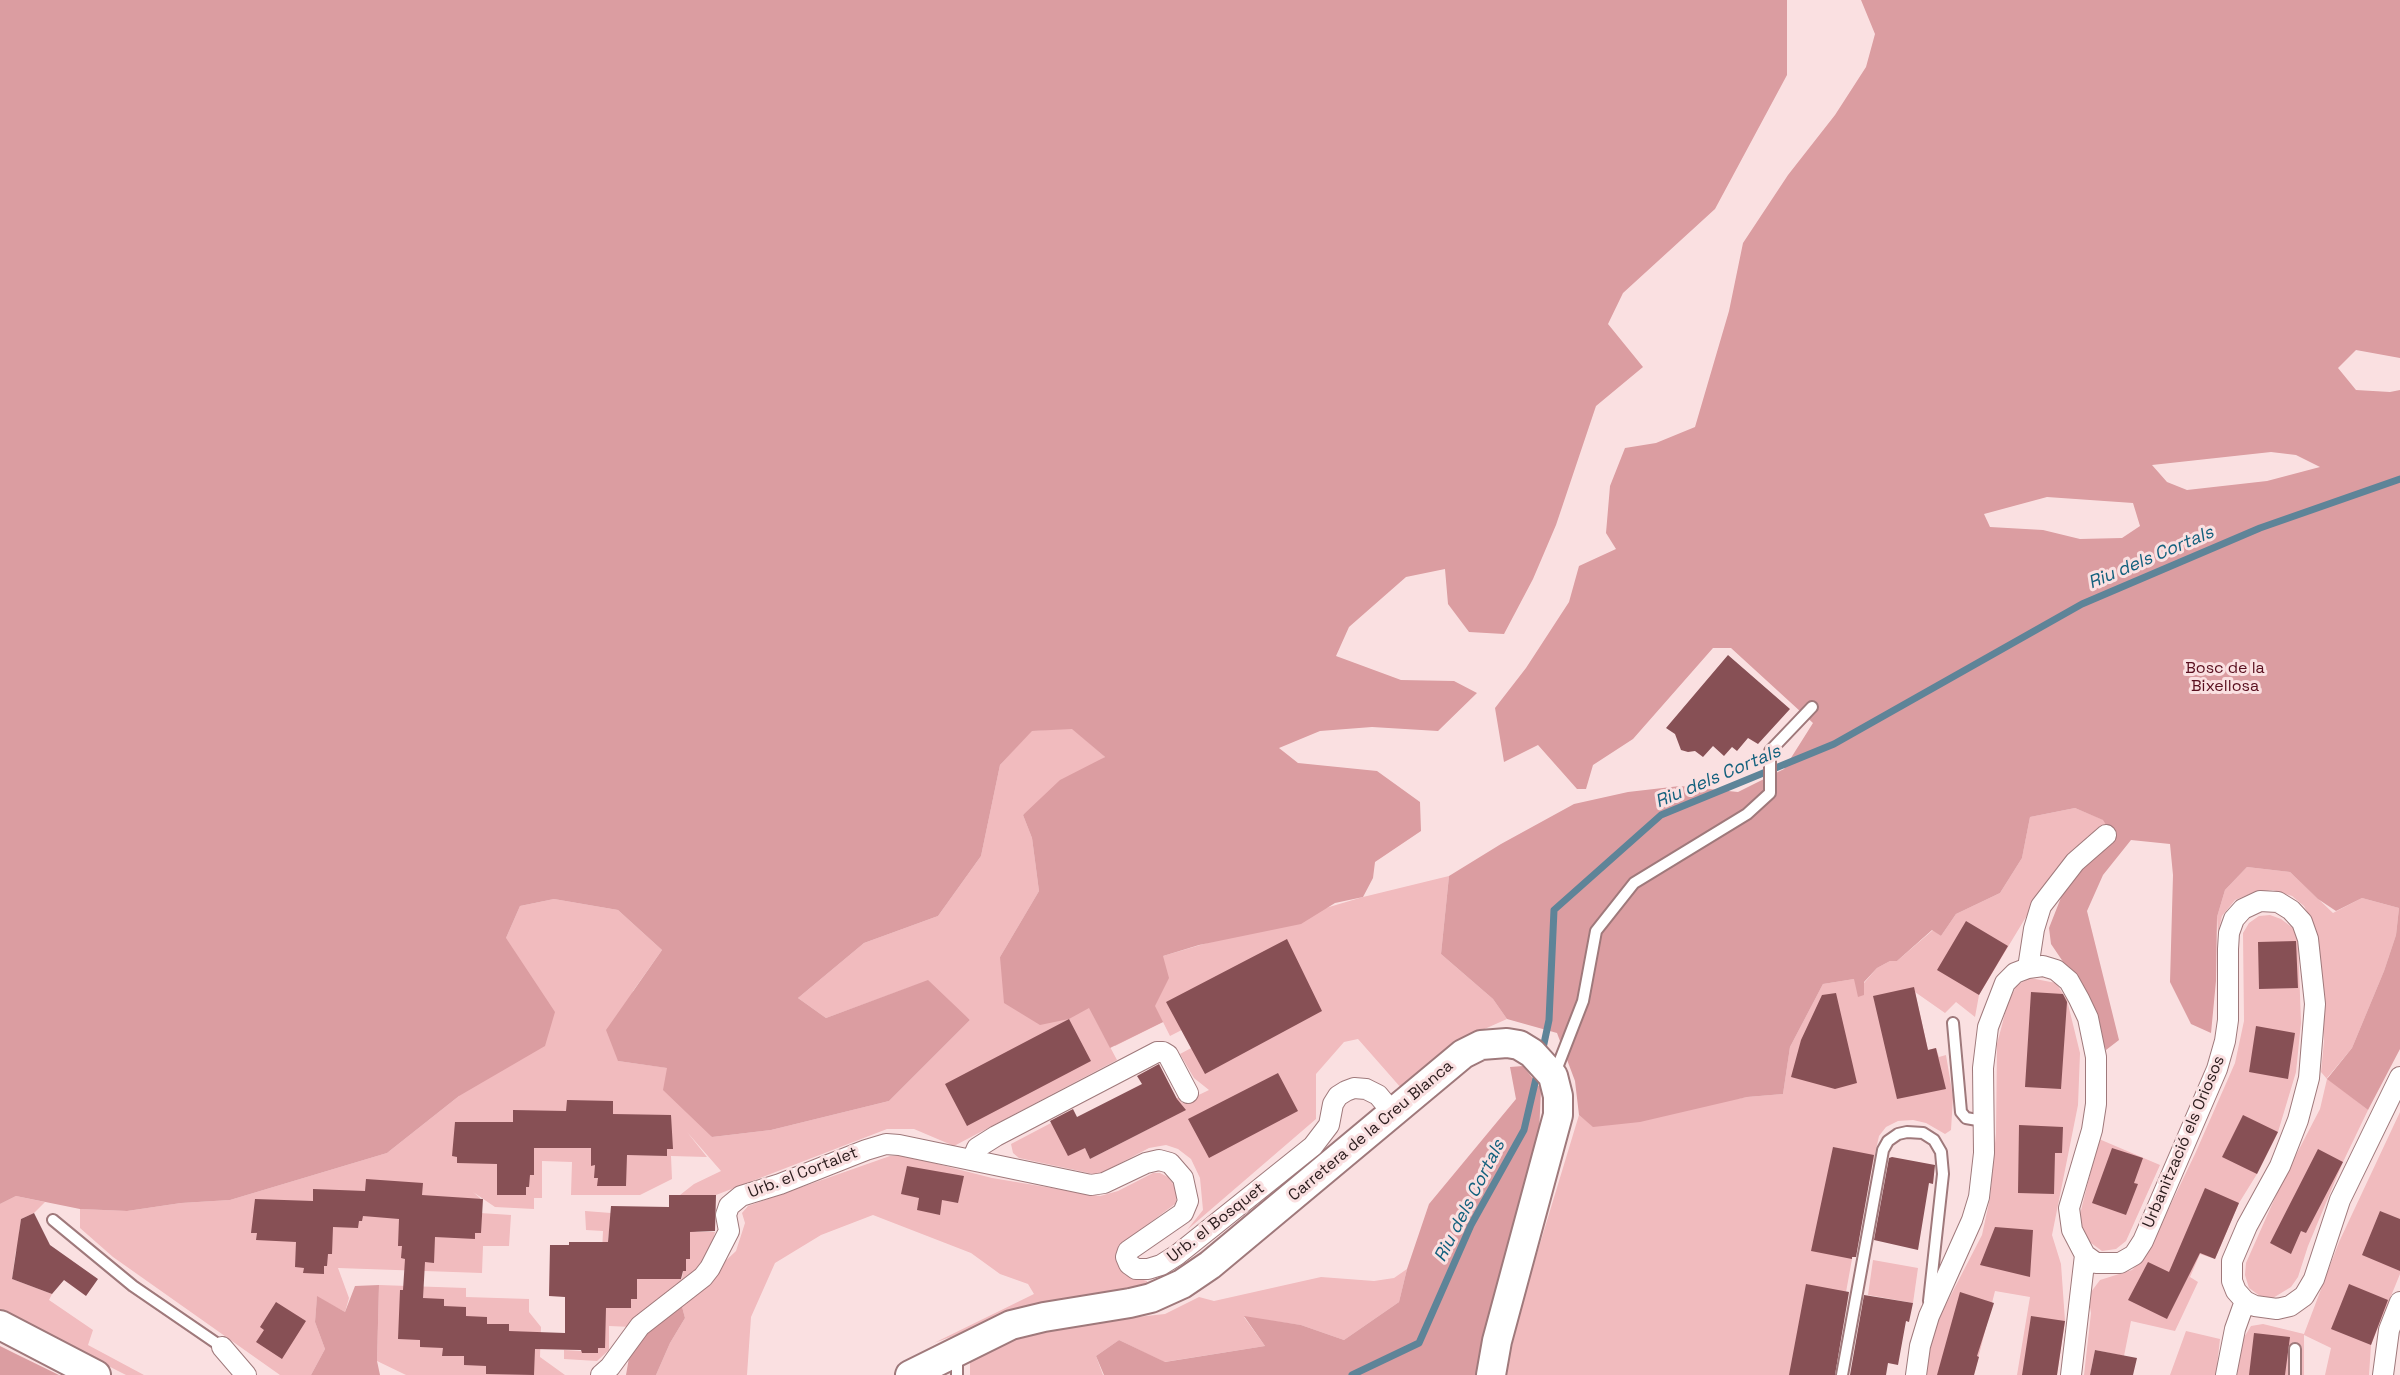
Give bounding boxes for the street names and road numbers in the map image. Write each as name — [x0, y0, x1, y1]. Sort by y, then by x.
street label: Urbanització els Oriosos — [2139, 1053, 2229, 1231]
street label: Carretera de la Creu Blanca — [1285, 1057, 1457, 1205]
street label: Urb. el Cortalet — [746, 1143, 860, 1203]
street label: Urb. el Bosquet — [1164, 1179, 1268, 1267]

